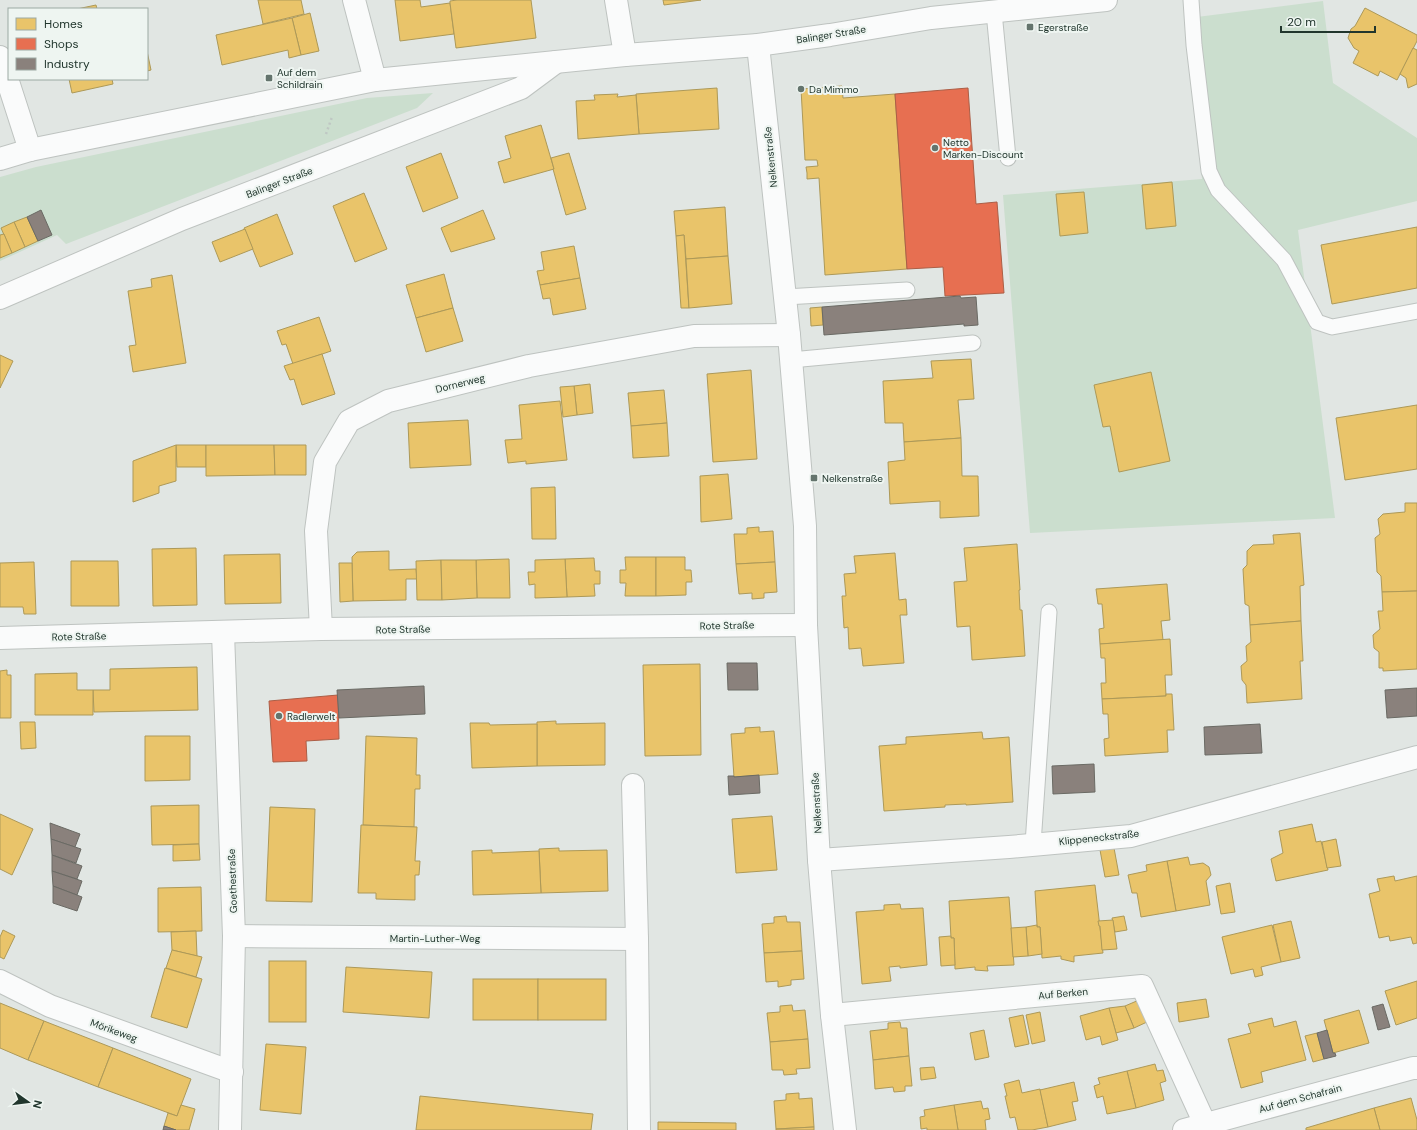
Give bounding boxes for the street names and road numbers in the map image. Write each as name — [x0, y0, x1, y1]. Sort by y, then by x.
street label: Balinger Straße — [795, 23, 867, 46]
street label: Nelkenstraße — [761, 126, 780, 188]
street label: Balinger Straße — [244, 164, 315, 201]
street label: Dornerweg — [434, 371, 486, 396]
street label: Rote Straße — [700, 619, 755, 632]
street label: Rote Straße — [376, 623, 431, 636]
street label: Rote Straße — [52, 630, 107, 643]
street label: Nelkenstraße — [808, 772, 825, 834]
street label: Klippeneckstraße — [1058, 827, 1140, 848]
street label: Goethestraße — [225, 848, 240, 913]
street label: Martin-Luther-Weg — [390, 932, 481, 945]
street label: Auf Berken — [1038, 985, 1089, 1002]
street label: Mörikeweg — [88, 1016, 140, 1045]
street label: Auf dem Schafrain — [1257, 1081, 1343, 1116]

